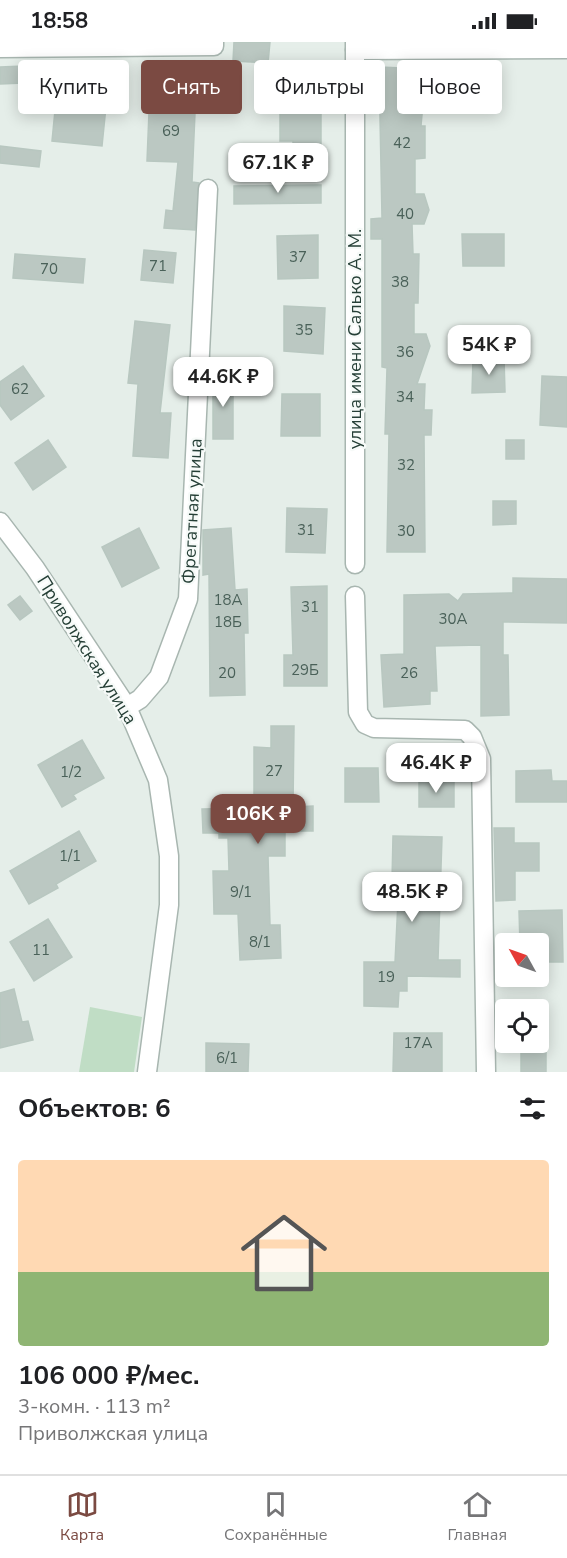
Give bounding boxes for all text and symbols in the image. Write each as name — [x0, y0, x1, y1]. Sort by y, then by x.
text: 18:58 — [30, 6, 88, 36]
chip: Купить — [18, 60, 129, 114]
chip: Снять — [141, 60, 242, 114]
chip: Фильтры — [254, 60, 385, 114]
chip: Новое — [397, 60, 502, 114]
house number: 69 — [162, 121, 180, 141]
house number: 42 — [393, 133, 411, 153]
pin: 67.1K ₽ — [223, 143, 333, 194]
text: 67.1K ₽ — [242, 149, 314, 176]
house number: 40 — [396, 204, 414, 224]
street label: улица имени Салько А. М. — [343, 229, 367, 449]
house number: 37 — [289, 247, 307, 267]
house number: 71 — [149, 256, 167, 276]
house number: 70 — [40, 259, 58, 279]
house number: 38 — [391, 272, 409, 292]
house number: 35 — [295, 320, 313, 340]
pin: 54K ₽ — [447, 325, 531, 376]
text: 54K ₽ — [462, 331, 516, 358]
house number: 36 — [396, 342, 414, 362]
pin: 44.6K ₽ — [168, 357, 278, 408]
text: 44.6K ₽ — [187, 363, 259, 390]
house number: 62 — [11, 379, 29, 399]
house number: 34 — [396, 387, 414, 407]
street label: Фрегатная улица — [176, 437, 208, 585]
house number: 32 — [397, 455, 415, 475]
house number: 31 — [297, 520, 315, 540]
house number: 30 — [397, 521, 415, 541]
street label: Приволжская улица — [31, 571, 143, 729]
house number: 18А — [214, 590, 243, 610]
house number: 31 — [301, 597, 319, 617]
house number: 30А — [439, 609, 468, 629]
house number: 18Б — [214, 612, 242, 632]
house number: 29Б — [291, 660, 319, 680]
house number: 20 — [218, 663, 236, 683]
house number: 26 — [400, 663, 418, 683]
pin: 46.4K ₽ — [381, 743, 491, 794]
text: 46.4K ₽ — [400, 749, 472, 776]
house number: 27 — [265, 761, 283, 781]
house number: 1/2 — [60, 762, 82, 782]
pin: 106K ₽ — [209, 794, 307, 845]
text: 106K ₽ — [225, 800, 291, 827]
house number: 1/1 — [59, 846, 81, 866]
pin: 48.5K ₽ — [357, 872, 467, 923]
text: 48.5K ₽ — [376, 878, 448, 905]
house number: 9/1 — [230, 882, 252, 902]
house number: 8/1 — [249, 932, 271, 952]
north arrow — [495, 933, 549, 987]
map controls — [495, 933, 549, 1053]
house number: 11 — [32, 940, 50, 960]
house number: 19 — [377, 967, 395, 987]
button: locate — [495, 999, 549, 1053]
house number: 17А — [404, 1033, 433, 1053]
house number: 6/1 — [216, 1048, 238, 1068]
text: Объектов: 6 — [18, 1091, 171, 1126]
icon: filters — [516, 1092, 549, 1125]
icon: home — [230, 1199, 338, 1307]
text: 106 000 ₽/мес. — [18, 1358, 199, 1393]
text: 3-комн. · 113 m² — [18, 1393, 171, 1420]
text: Приволжская улица — [18, 1420, 208, 1447]
tab: Карта — [60, 1488, 104, 1546]
tab: Сохранённые — [224, 1488, 327, 1546]
tab: Главная — [447, 1488, 507, 1546]

